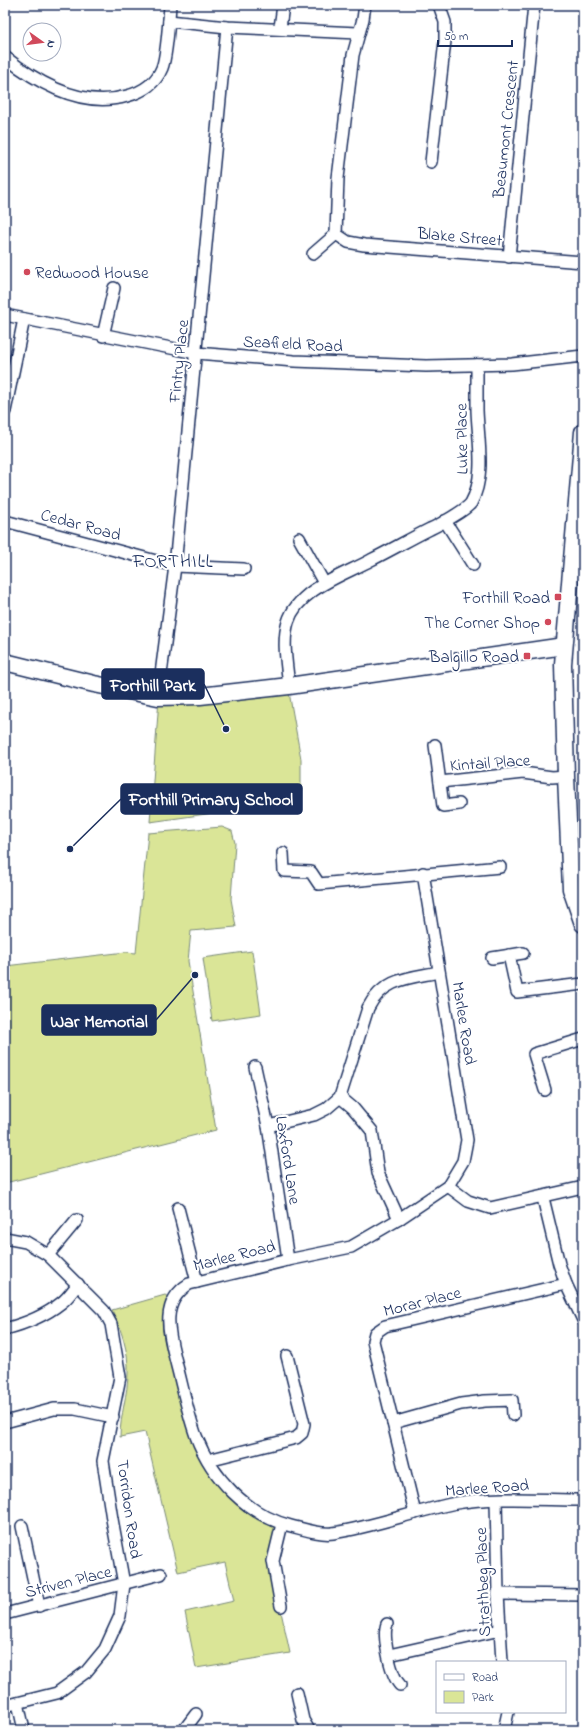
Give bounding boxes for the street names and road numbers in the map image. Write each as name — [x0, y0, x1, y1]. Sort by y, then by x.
street label: Beaumont Crescent — [487, 59, 526, 200]
street label: Blake Street — [416, 221, 503, 254]
street label: Fintry Place — [163, 318, 197, 405]
street label: Seafield Road — [242, 329, 344, 360]
street label: Luke Place — [449, 403, 476, 475]
street label: Cedar Road — [38, 503, 124, 548]
street label: Kintail Place — [449, 748, 532, 779]
street label: Marlee Road — [445, 980, 483, 1067]
street label: Laxford Lane — [268, 1114, 307, 1207]
street label: Marlee Road — [191, 1234, 279, 1279]
street label: Morar Place — [381, 1281, 464, 1324]
street label: Torridon Road — [109, 1458, 148, 1561]
street label: Marlee Road — [444, 1473, 530, 1504]
street label: Strathbeg Place — [469, 1526, 500, 1637]
street label: Striven Place — [22, 1560, 115, 1605]

